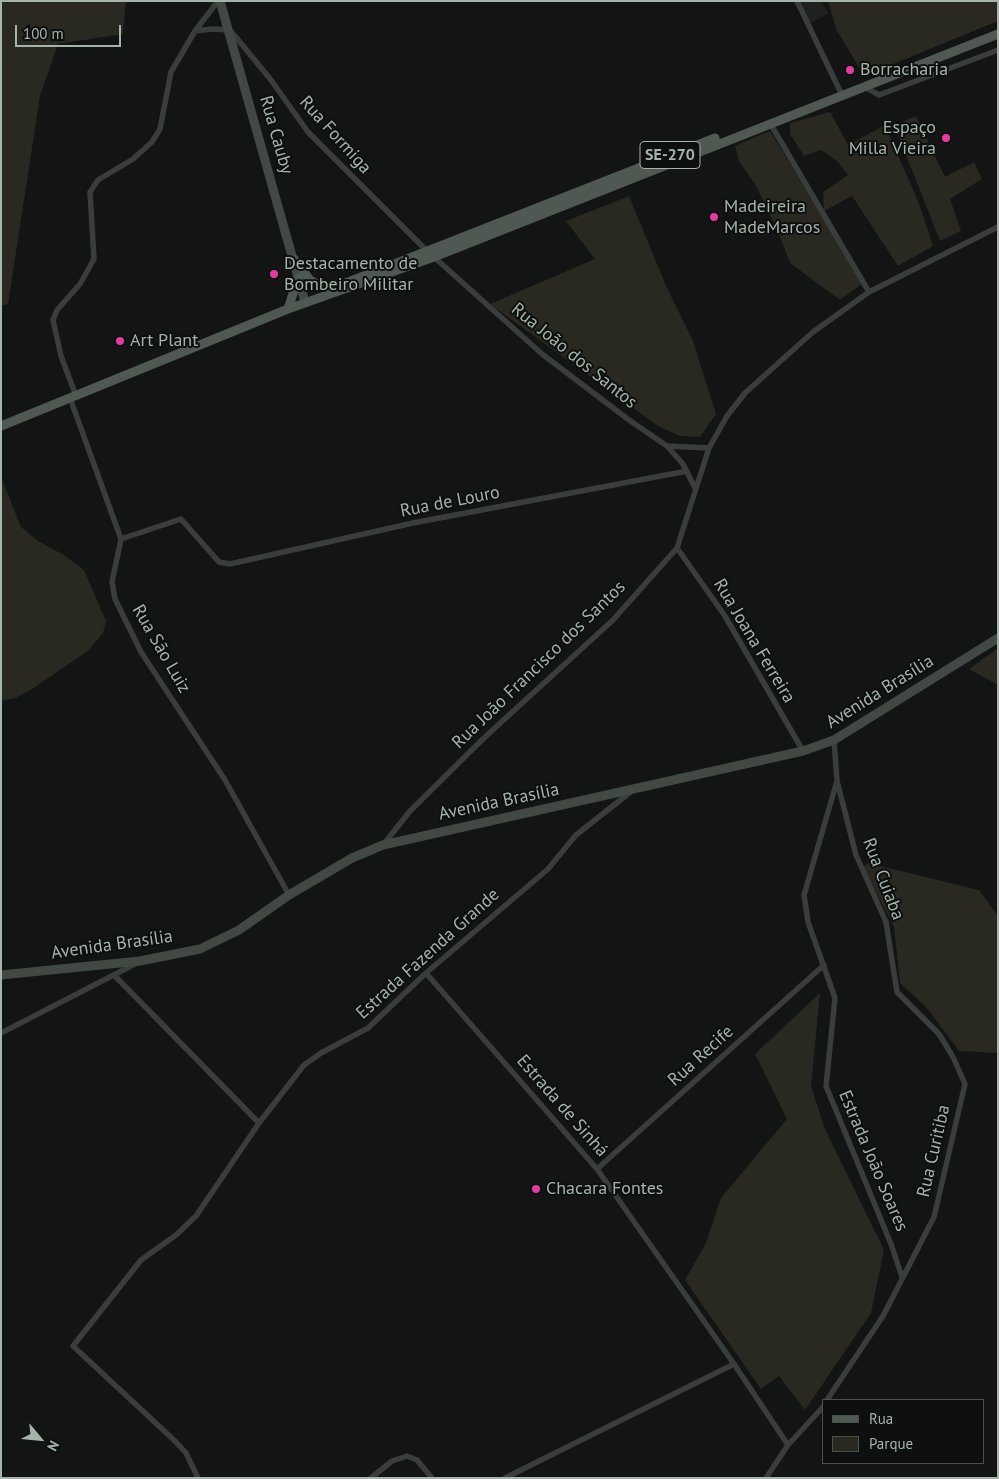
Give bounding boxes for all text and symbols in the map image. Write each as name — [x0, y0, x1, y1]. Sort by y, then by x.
scale bar — [18, 15, 124, 47]
text: 100 m — [23, 24, 64, 43]
place label: Borracharia — [860, 59, 948, 81]
marker: Borracharia — [844, 64, 856, 76]
street label: Rua Formiga — [294, 92, 376, 178]
street label: Rua Cauby — [255, 93, 297, 177]
place label: Espaço Milla Vieira — [849, 117, 936, 160]
marker: Espaço Milla Vieira — [940, 132, 952, 144]
road number: SE-270 — [640, 142, 700, 168]
place label: Madeireira MadeMarcos — [724, 196, 820, 238]
marker: Madeireira MadeMarcos — [708, 211, 720, 223]
place label: Destacamento de Bombeiro Militar — [284, 253, 417, 296]
marker: Destacamento de Bombeiro Militar — [268, 268, 280, 280]
street label: Rua João dos Santos — [507, 299, 641, 413]
place label: Art Plant — [130, 330, 198, 352]
marker: Art Plant — [114, 335, 126, 347]
street label: Rua de Louro — [398, 482, 502, 522]
street label: Rua Joana Ferreira — [708, 575, 800, 707]
street label: Rua João Francisco dos Santos — [448, 577, 630, 753]
street label: Rua São Luiz — [127, 601, 195, 697]
street label: Avenida Brasília — [822, 650, 938, 734]
street label: Avenida Brasília — [437, 779, 561, 825]
street label: Rua Cuiaba — [858, 835, 908, 923]
street label: Estrada Fazenda Grande — [352, 884, 504, 1024]
street label: Avenida Brasília — [50, 926, 174, 964]
street label: Rua Recife — [664, 1021, 738, 1091]
street label: Estrada de Sinhá — [512, 1050, 612, 1162]
street label: Estrada João Soares — [834, 1087, 912, 1235]
street label: Rua Curitiba — [913, 1103, 955, 1199]
place label: Chacara Fontes — [546, 1178, 663, 1200]
marker: Chacara Fontes — [530, 1183, 542, 1195]
legend — [822, 1399, 984, 1464]
text: Rua — [869, 1409, 893, 1428]
north arrow — [15, 1414, 65, 1464]
text: Parque — [869, 1434, 913, 1453]
text: N — [43, 1438, 63, 1454]

